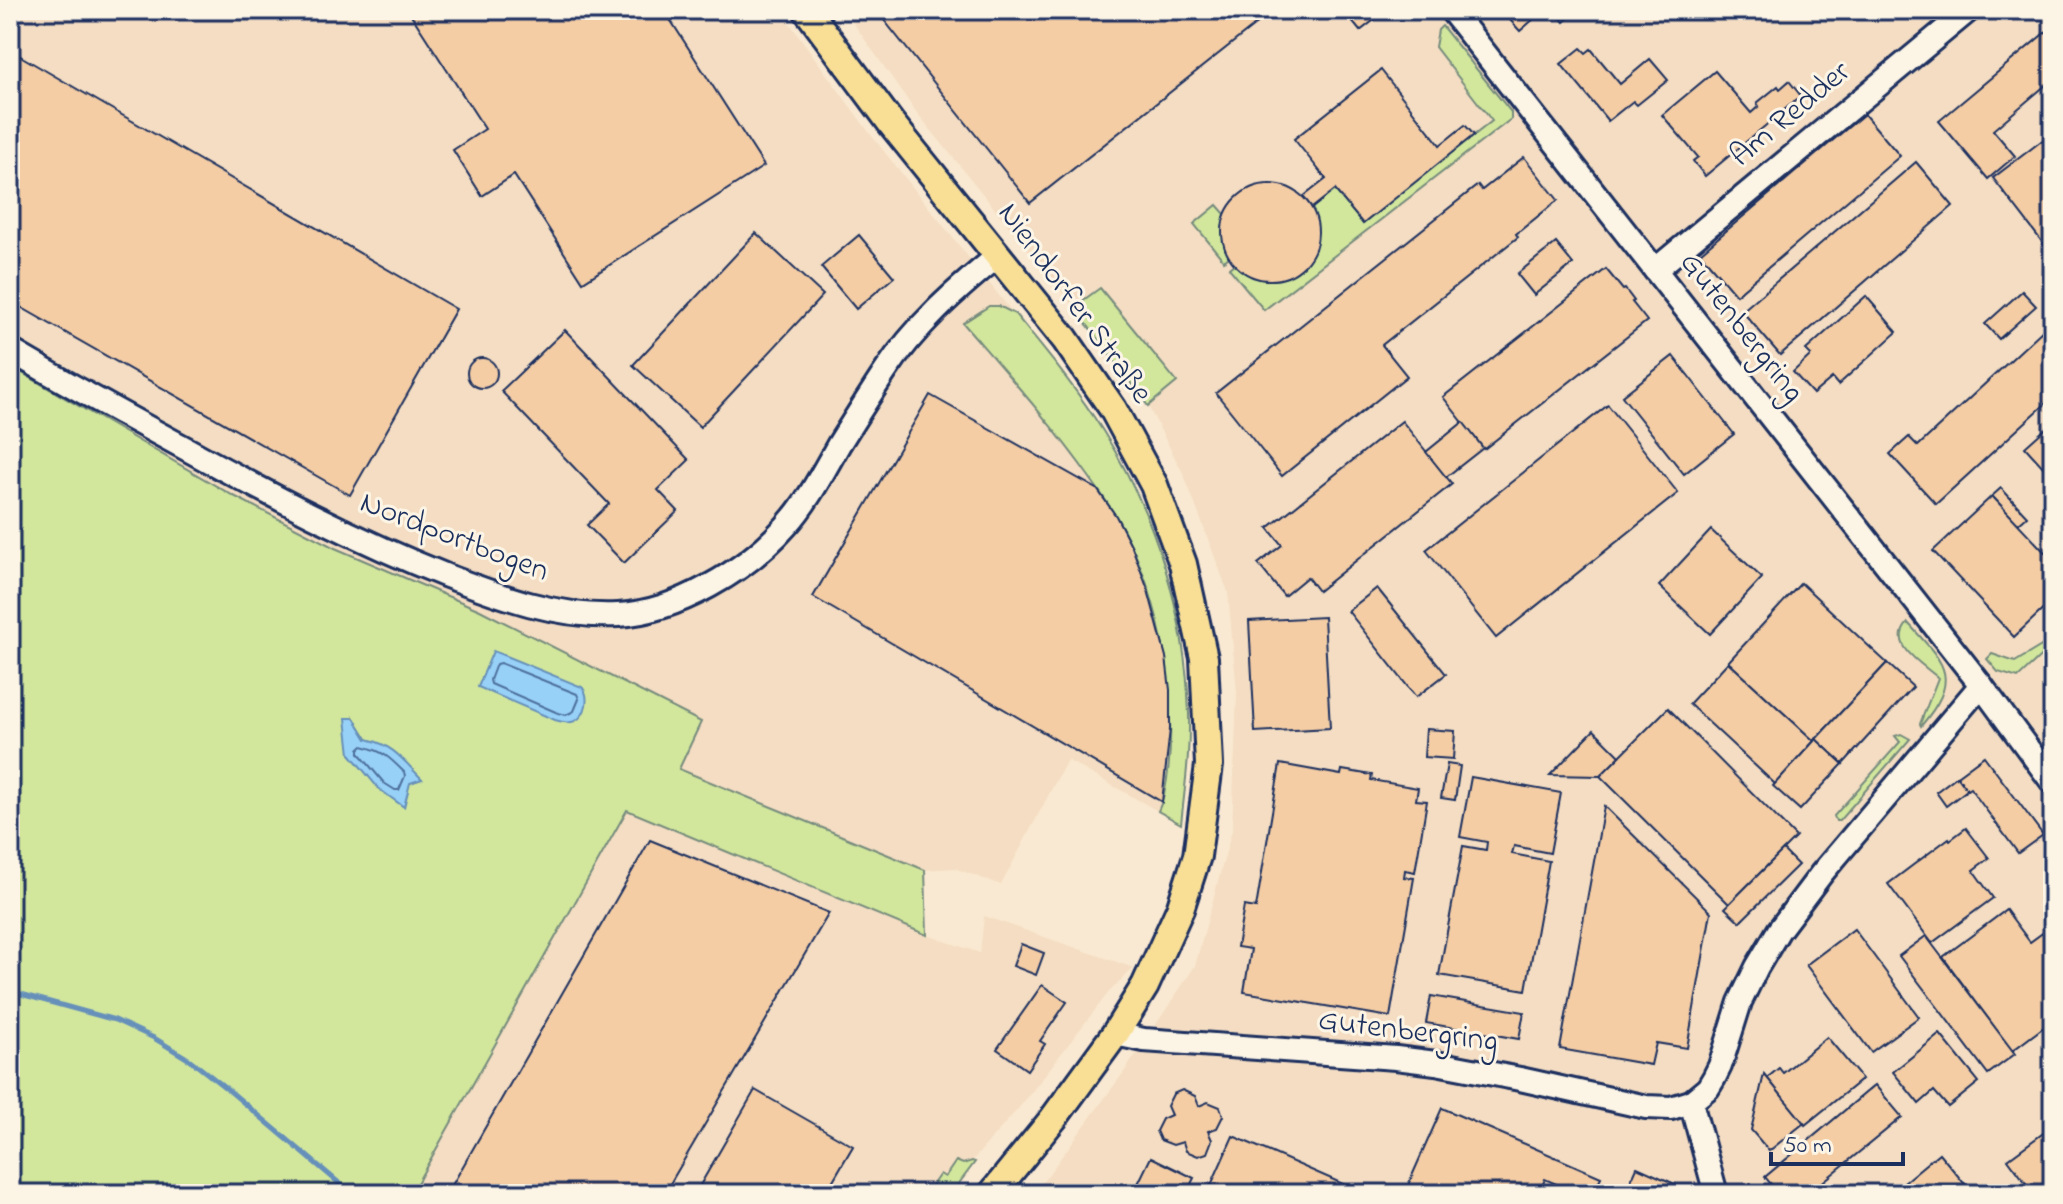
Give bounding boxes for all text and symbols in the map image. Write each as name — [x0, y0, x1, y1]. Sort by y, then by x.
street label: Am Redder — [1720, 50, 1862, 180]
street label: Niendorfer Straße — [985, 194, 1164, 415]
street label: Gutenbergring — [1667, 242, 1815, 414]
street label: Nordportbogen — [353, 480, 555, 596]
street label: Gutenbergring — [1316, 998, 1500, 1066]
scale bar — [1771, 1116, 1903, 1166]
text: 50 m — [1783, 1129, 1832, 1164]

